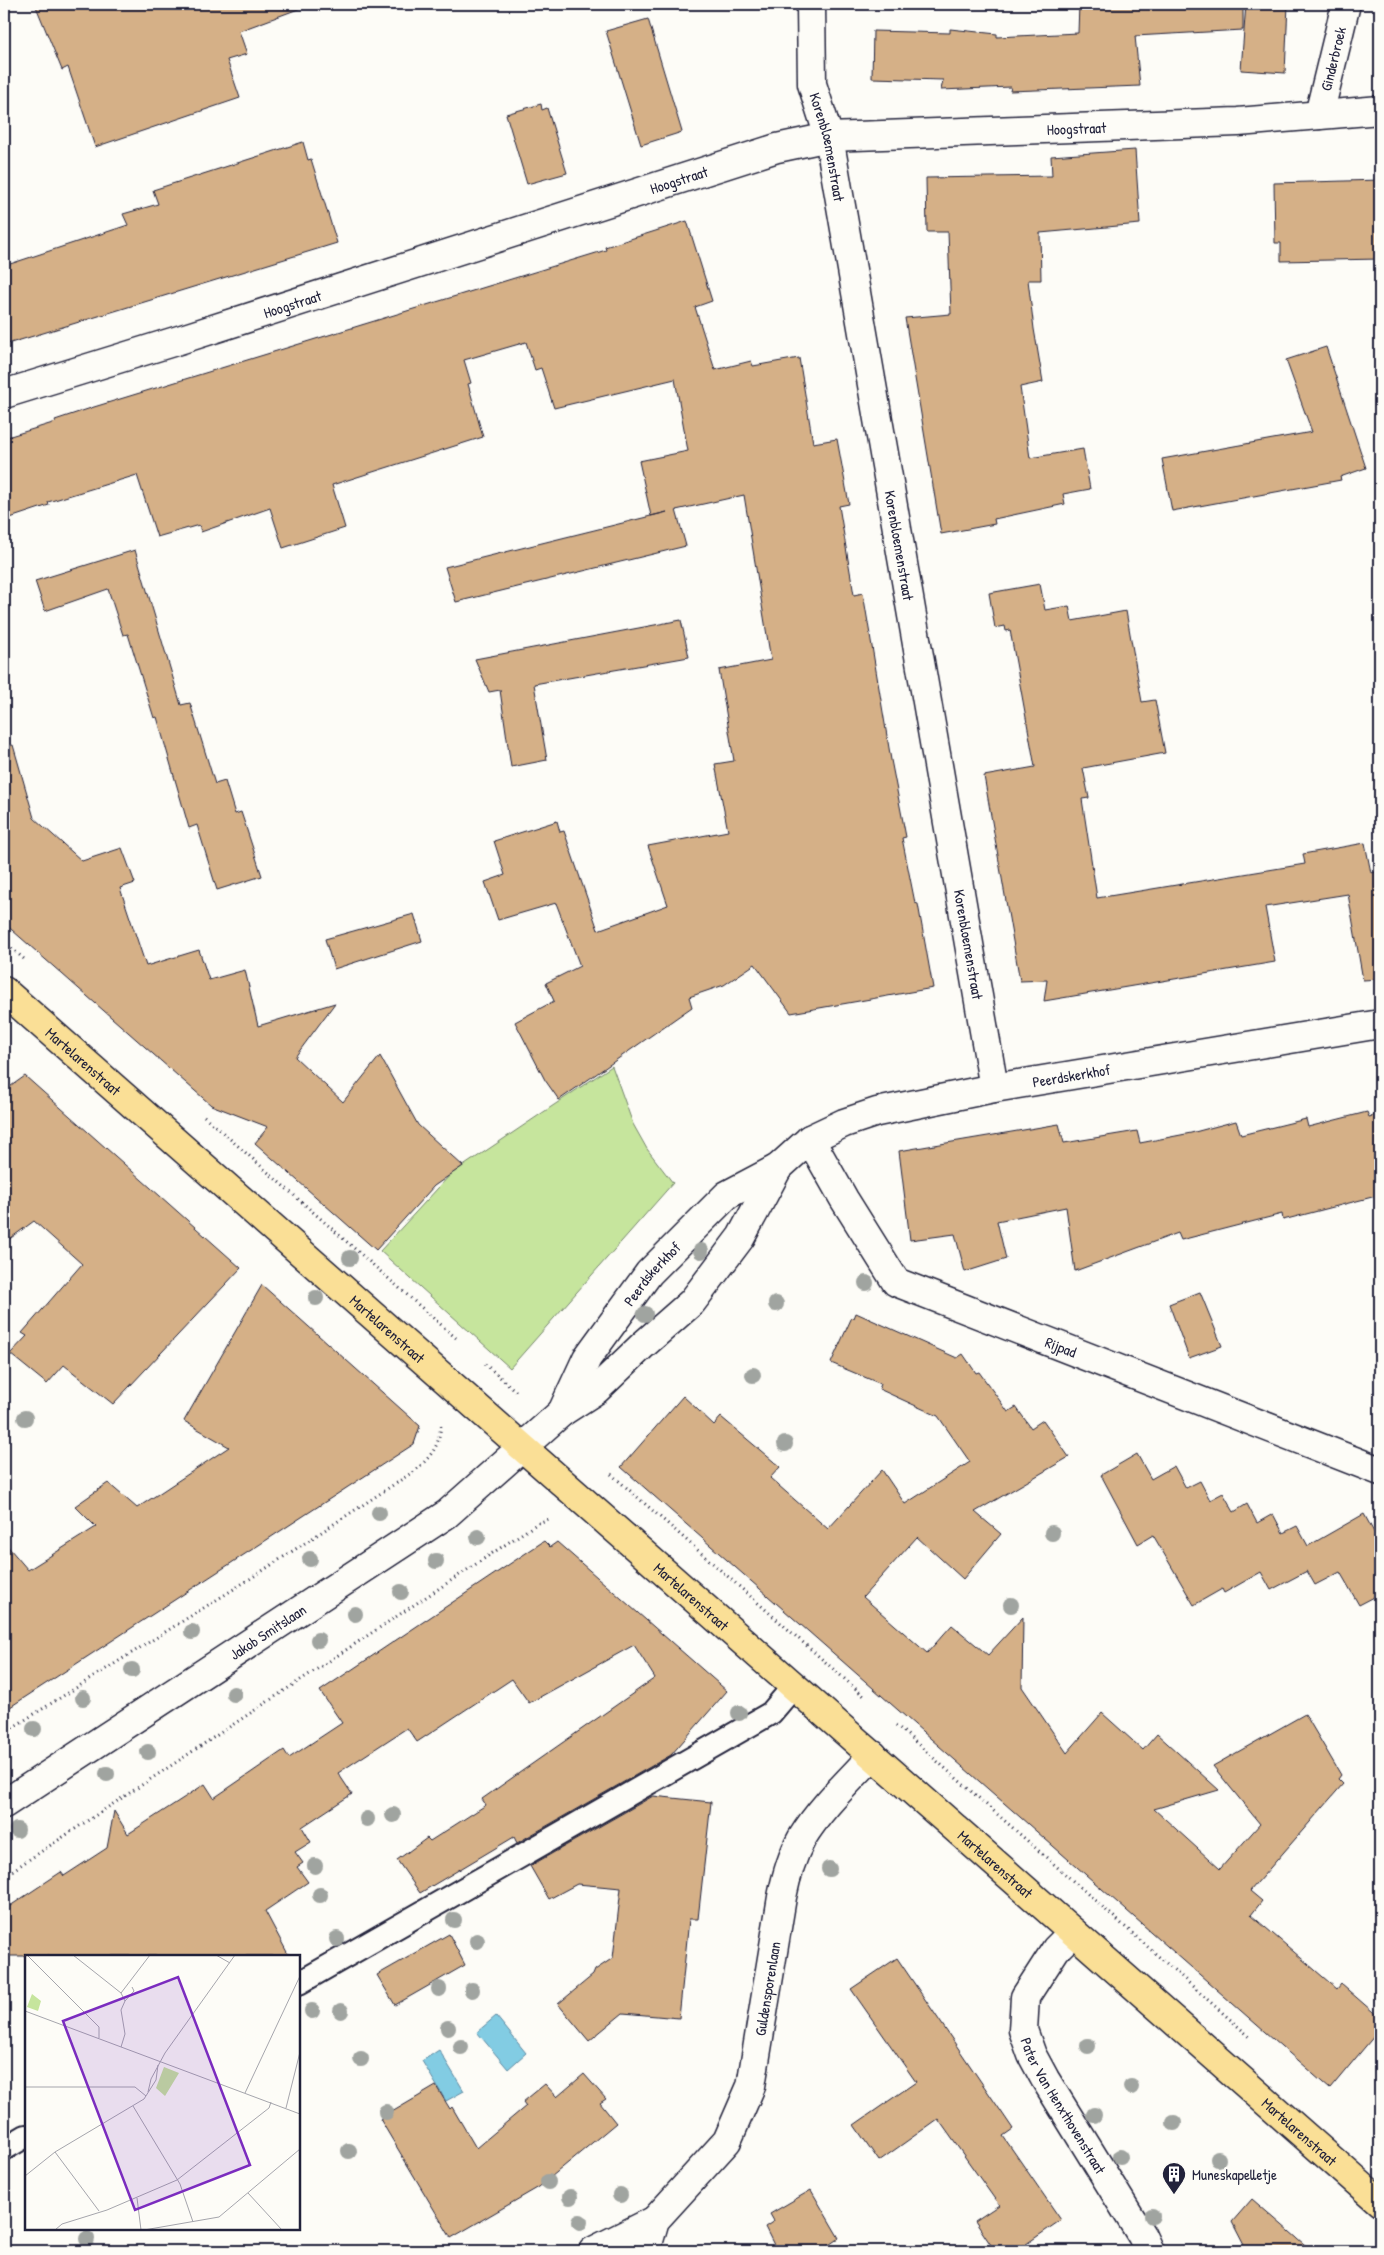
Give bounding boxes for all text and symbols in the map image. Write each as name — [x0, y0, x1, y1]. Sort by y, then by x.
street label: Ginderbroek — [1315, 24, 1351, 93]
street label: Korenbloemenstraat — [805, 90, 851, 204]
street label: Hoogstraat — [1046, 116, 1107, 140]
street label: Hoogstraat — [647, 160, 711, 199]
street label: Hoogstraat — [261, 284, 324, 323]
street label: Korenbloemenstraat — [880, 489, 920, 603]
street label: Korenbloemenstraat — [949, 888, 989, 1002]
street label: Martelarenstraat — [41, 1022, 126, 1100]
street label: Peerdskerkhof — [1031, 1058, 1112, 1092]
street label: Peerdskerkhof — [618, 1236, 686, 1310]
street label: Martelarenstraat — [345, 1290, 430, 1368]
street label: Rijpad — [1042, 1331, 1080, 1362]
street label: Martelarenstraat — [649, 1557, 734, 1636]
street label: Jakob Smitslaan — [225, 1599, 310, 1664]
street label: Martelarenstraat — [953, 1825, 1038, 1903]
street label: Guldensporenlaan — [749, 1940, 785, 2037]
inset map — [25, 1955, 300, 2230]
street label: Pater Van Henxthovenstraat — [1016, 2034, 1112, 2178]
street label: Martelarenstraat — [1257, 2092, 1342, 2171]
building icon: Muneskapelletje — [1161, 2161, 1187, 2195]
place label: Muneskapelletje — [1192, 2164, 1277, 2185]

